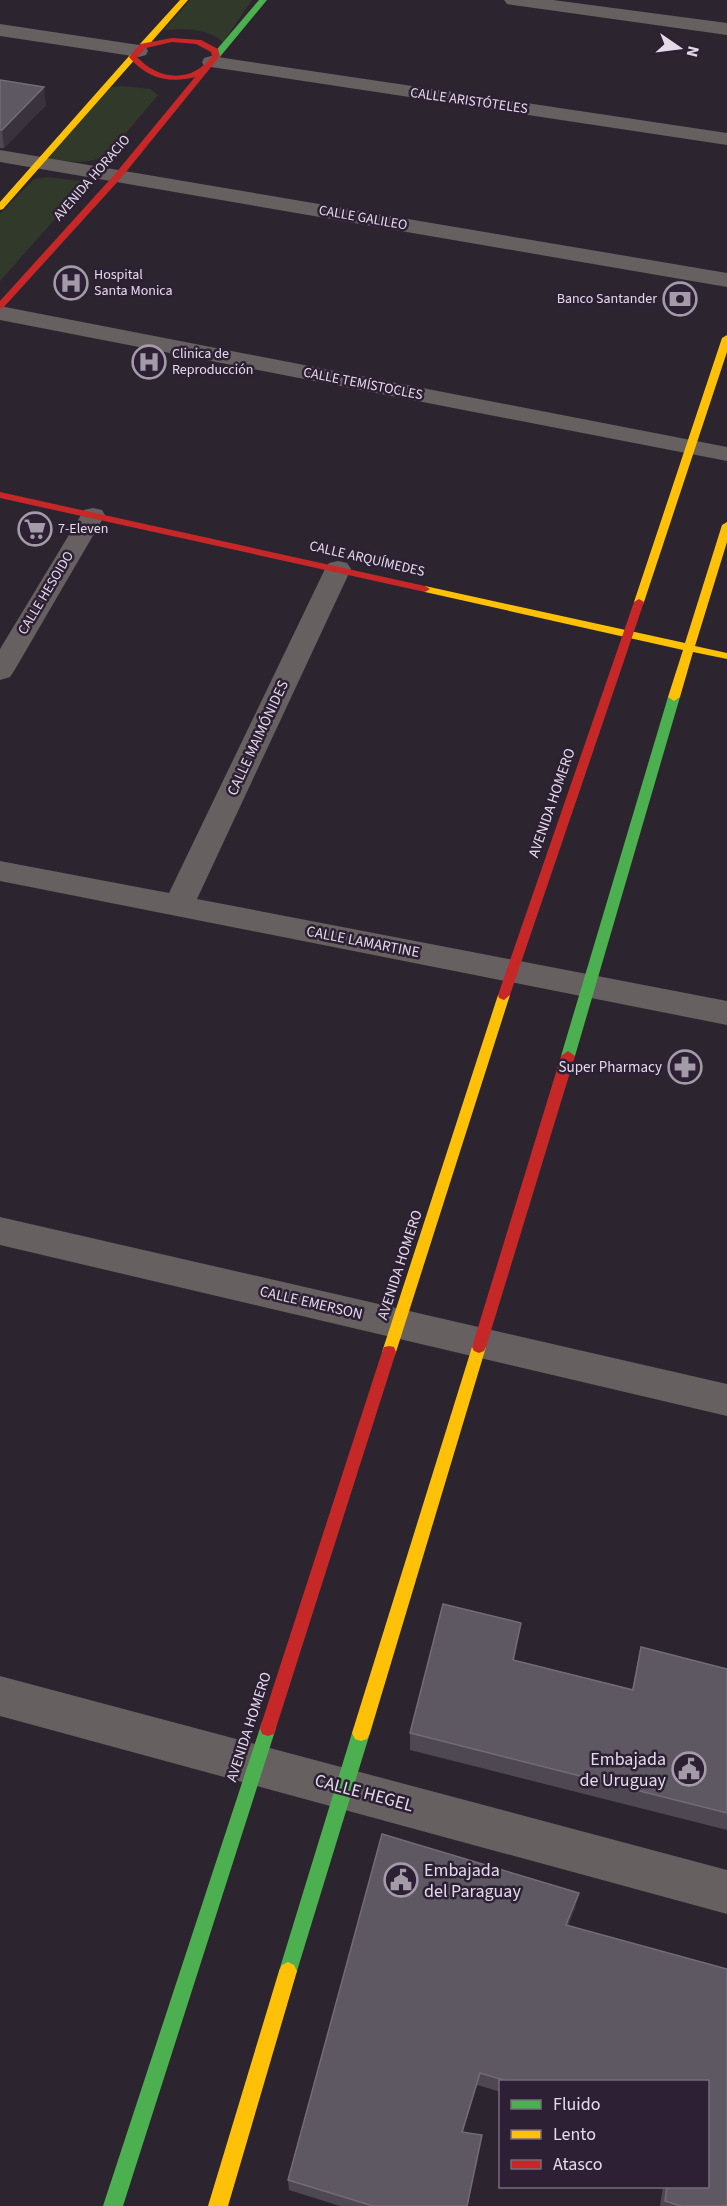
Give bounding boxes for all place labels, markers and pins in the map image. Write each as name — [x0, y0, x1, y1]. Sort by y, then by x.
hospital icon: Hospital Santa Monica — [53, 265, 89, 301]
place label: Hospital Santa Monica — [94, 265, 173, 301]
bank icon: Banco Santander — [662, 281, 698, 317]
place label: Banco Santander — [557, 289, 657, 309]
hospital icon: Clinica de Reproducción — [131, 344, 167, 380]
place label: Clinica de Reproducción — [172, 344, 253, 380]
supermarket icon: 7-Eleven — [17, 511, 53, 547]
place label: 7-Eleven — [58, 519, 108, 539]
pharmacy icon: Super Pharmacy — [667, 1049, 703, 1085]
place label: Super Pharmacy — [559, 1057, 662, 1078]
place label: Embajada de Uruguay — [579, 1747, 667, 1793]
public building icon: Embajada de Uruguay — [671, 1751, 707, 1787]
place label: Embajada del Paraguay — [424, 1858, 521, 1904]
public building icon: Embajada del Paraguay — [383, 1862, 419, 1898]

